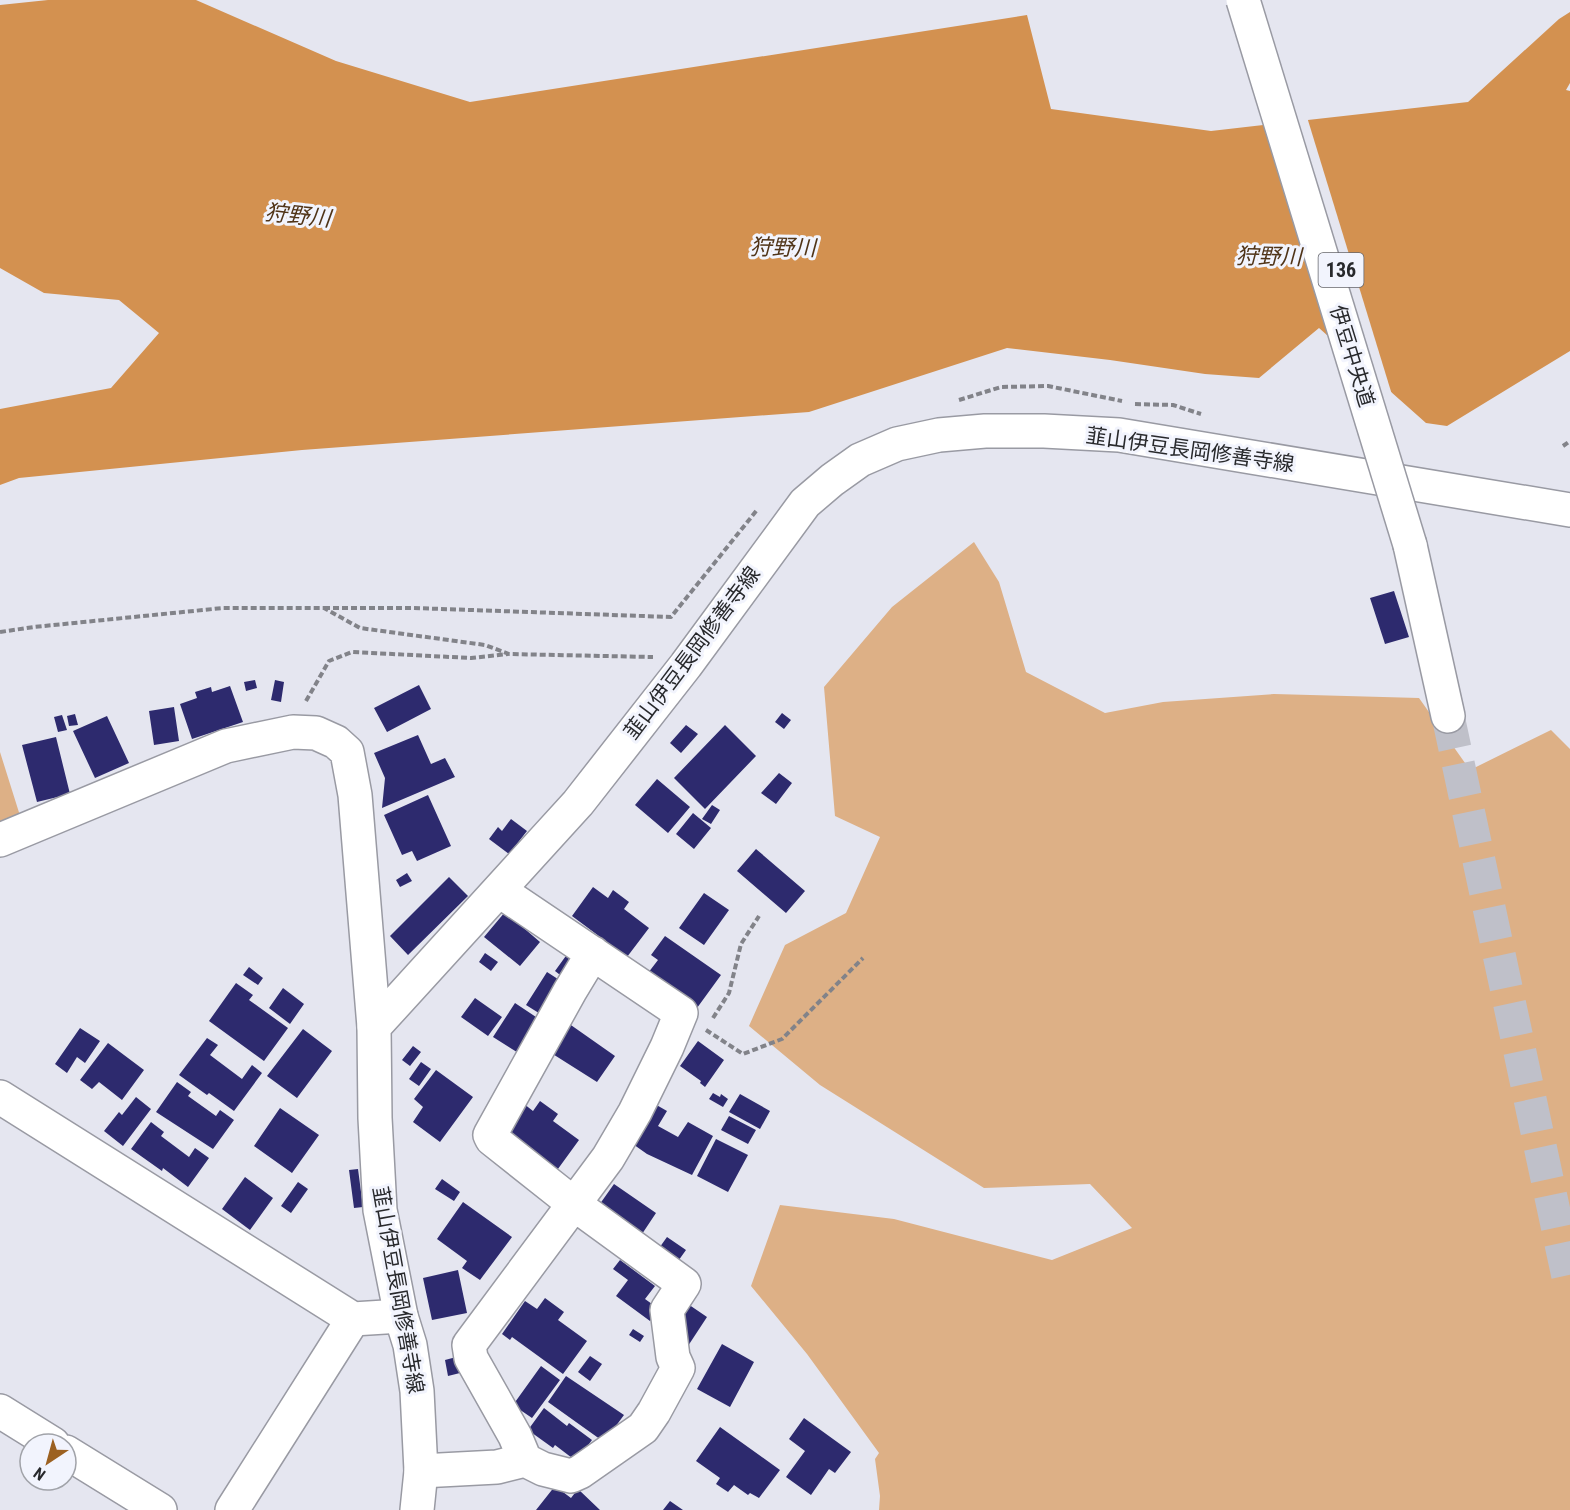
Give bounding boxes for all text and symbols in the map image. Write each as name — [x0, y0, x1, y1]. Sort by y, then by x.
water label: 狩野川 — [264, 200, 334, 232]
water label: 狩野川 — [750, 234, 818, 261]
water label: 狩野川 — [1236, 243, 1304, 270]
road number: 136 — [1318, 253, 1364, 287]
street label: 伊豆中央道 — [1325, 302, 1379, 410]
street label: 韮山伊豆長岡修善寺線 — [1084, 424, 1296, 476]
street label: 韮山伊豆長岡修善寺線 — [619, 562, 765, 744]
street label: 韮山伊豆長岡修善寺線 — [368, 1185, 428, 1395]
north arrow — [18, 1432, 78, 1492]
text: N — [30, 1463, 49, 1484]

